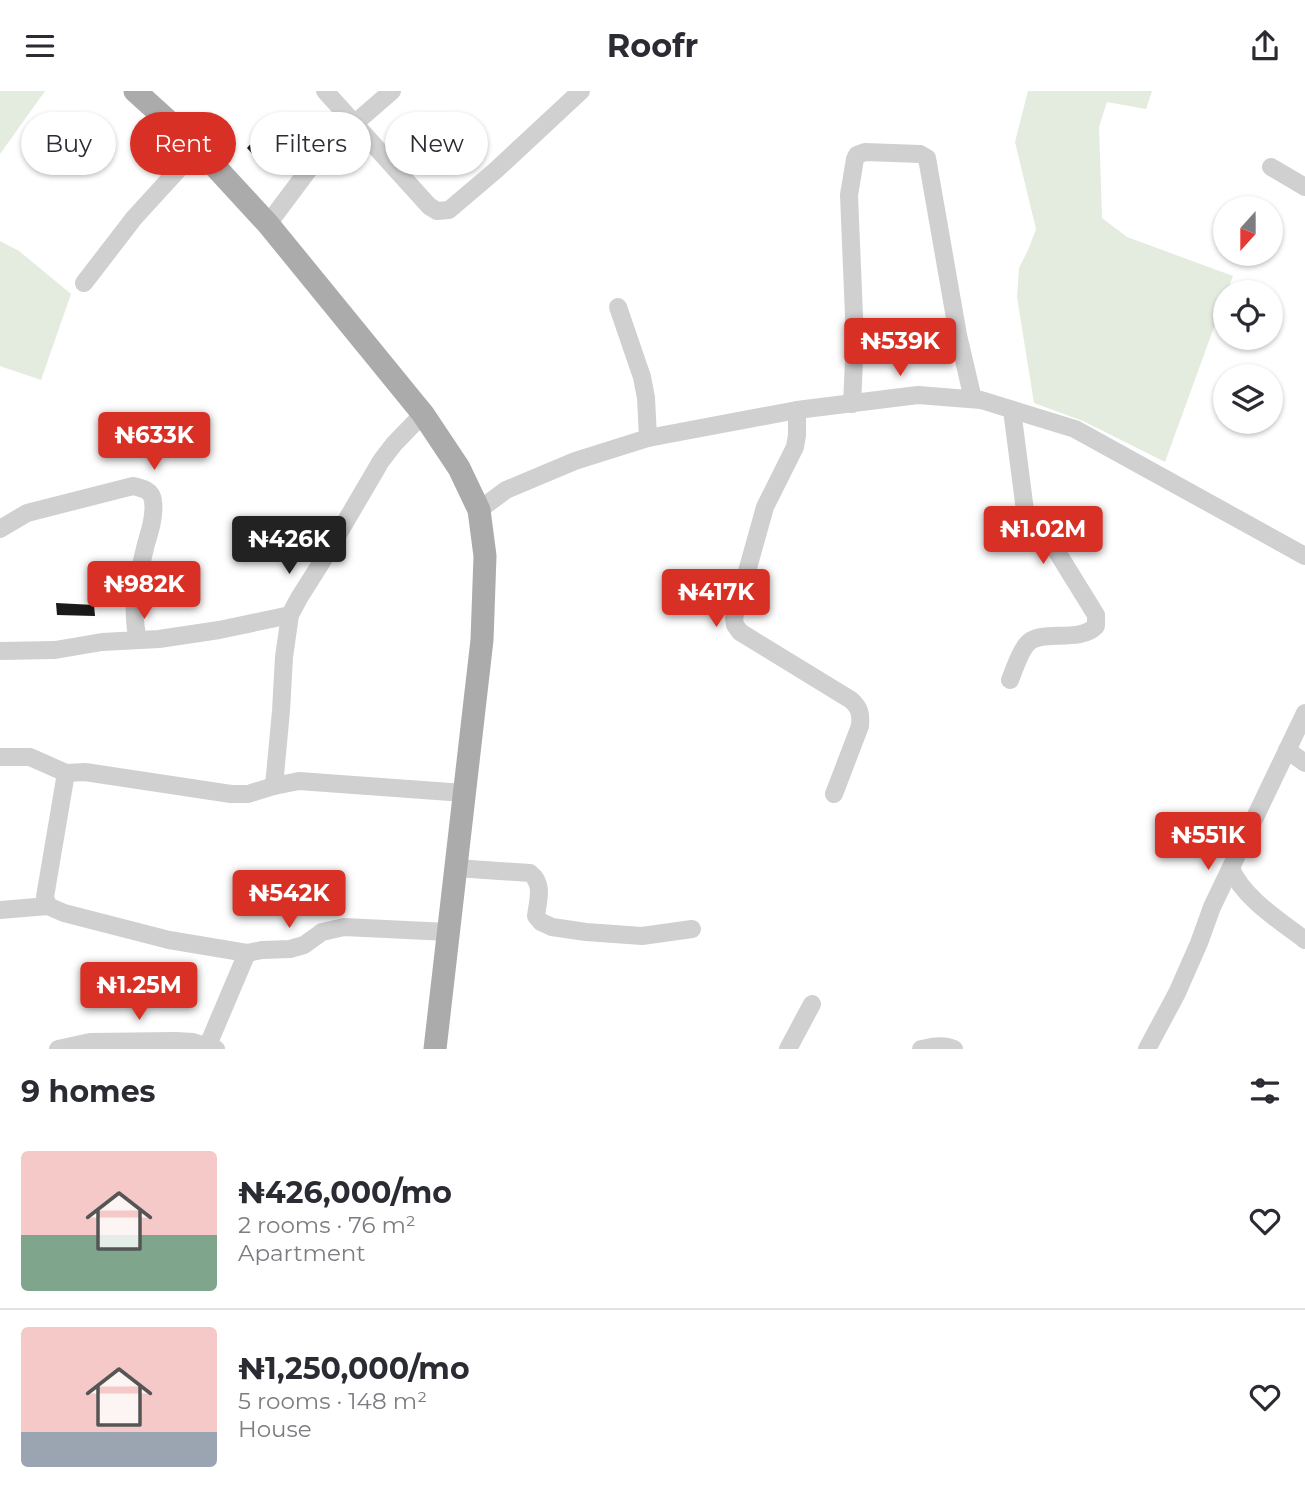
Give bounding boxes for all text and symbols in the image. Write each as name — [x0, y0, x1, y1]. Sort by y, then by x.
text: Roofr — [607, 26, 698, 65]
icon: menu — [21, 27, 59, 65]
icon: share — [1246, 27, 1284, 65]
chip: Buy — [21, 112, 116, 175]
chip: Rent — [130, 112, 236, 175]
chip: Filters — [250, 112, 371, 175]
chip: New — [385, 112, 488, 175]
north arrow — [1213, 196, 1283, 266]
map controls — [1213, 196, 1283, 434]
button: locate — [1213, 280, 1283, 350]
pin: ₦539K — [851, 319, 949, 378]
text: ₦539K — [860, 327, 940, 355]
button: layers — [1213, 364, 1283, 434]
pin: ₦633K — [105, 413, 203, 472]
text: ₦633K — [114, 421, 194, 449]
pin: ₦1.02M — [986, 507, 1100, 566]
text: ₦1.02M — [1000, 515, 1086, 543]
pin: ₦426K — [240, 517, 338, 576]
text: ₦426K — [248, 525, 330, 553]
pin: ₦982K — [95, 561, 193, 621]
pin: ₦417K — [667, 569, 765, 629]
text: ₦982K — [103, 570, 185, 598]
text: ₦417K — [678, 578, 754, 606]
pin: ₦551K — [1159, 813, 1257, 872]
text: ₦551K — [1171, 821, 1245, 849]
pin: ₦542K — [240, 871, 338, 930]
text: ₦542K — [249, 879, 329, 907]
pin: ₦1.25M — [82, 963, 196, 1022]
text: ₦1.25M — [96, 971, 182, 999]
icon: filters — [1246, 1072, 1284, 1110]
text: 9 homes — [21, 1073, 156, 1110]
text: ₦426,000/mo — [238, 1174, 452, 1211]
icon: home — [77, 1179, 161, 1263]
icon: heart — [1246, 1202, 1284, 1240]
text: 2 rooms · 76 m² — [238, 1211, 416, 1239]
text: Apartment — [238, 1239, 366, 1267]
text: ₦1,250,000/mo — [238, 1350, 470, 1387]
icon: home — [77, 1355, 161, 1439]
icon: heart — [1246, 1378, 1284, 1416]
text: 5 rooms · 148 m² — [238, 1387, 427, 1415]
text: House — [238, 1415, 312, 1443]

